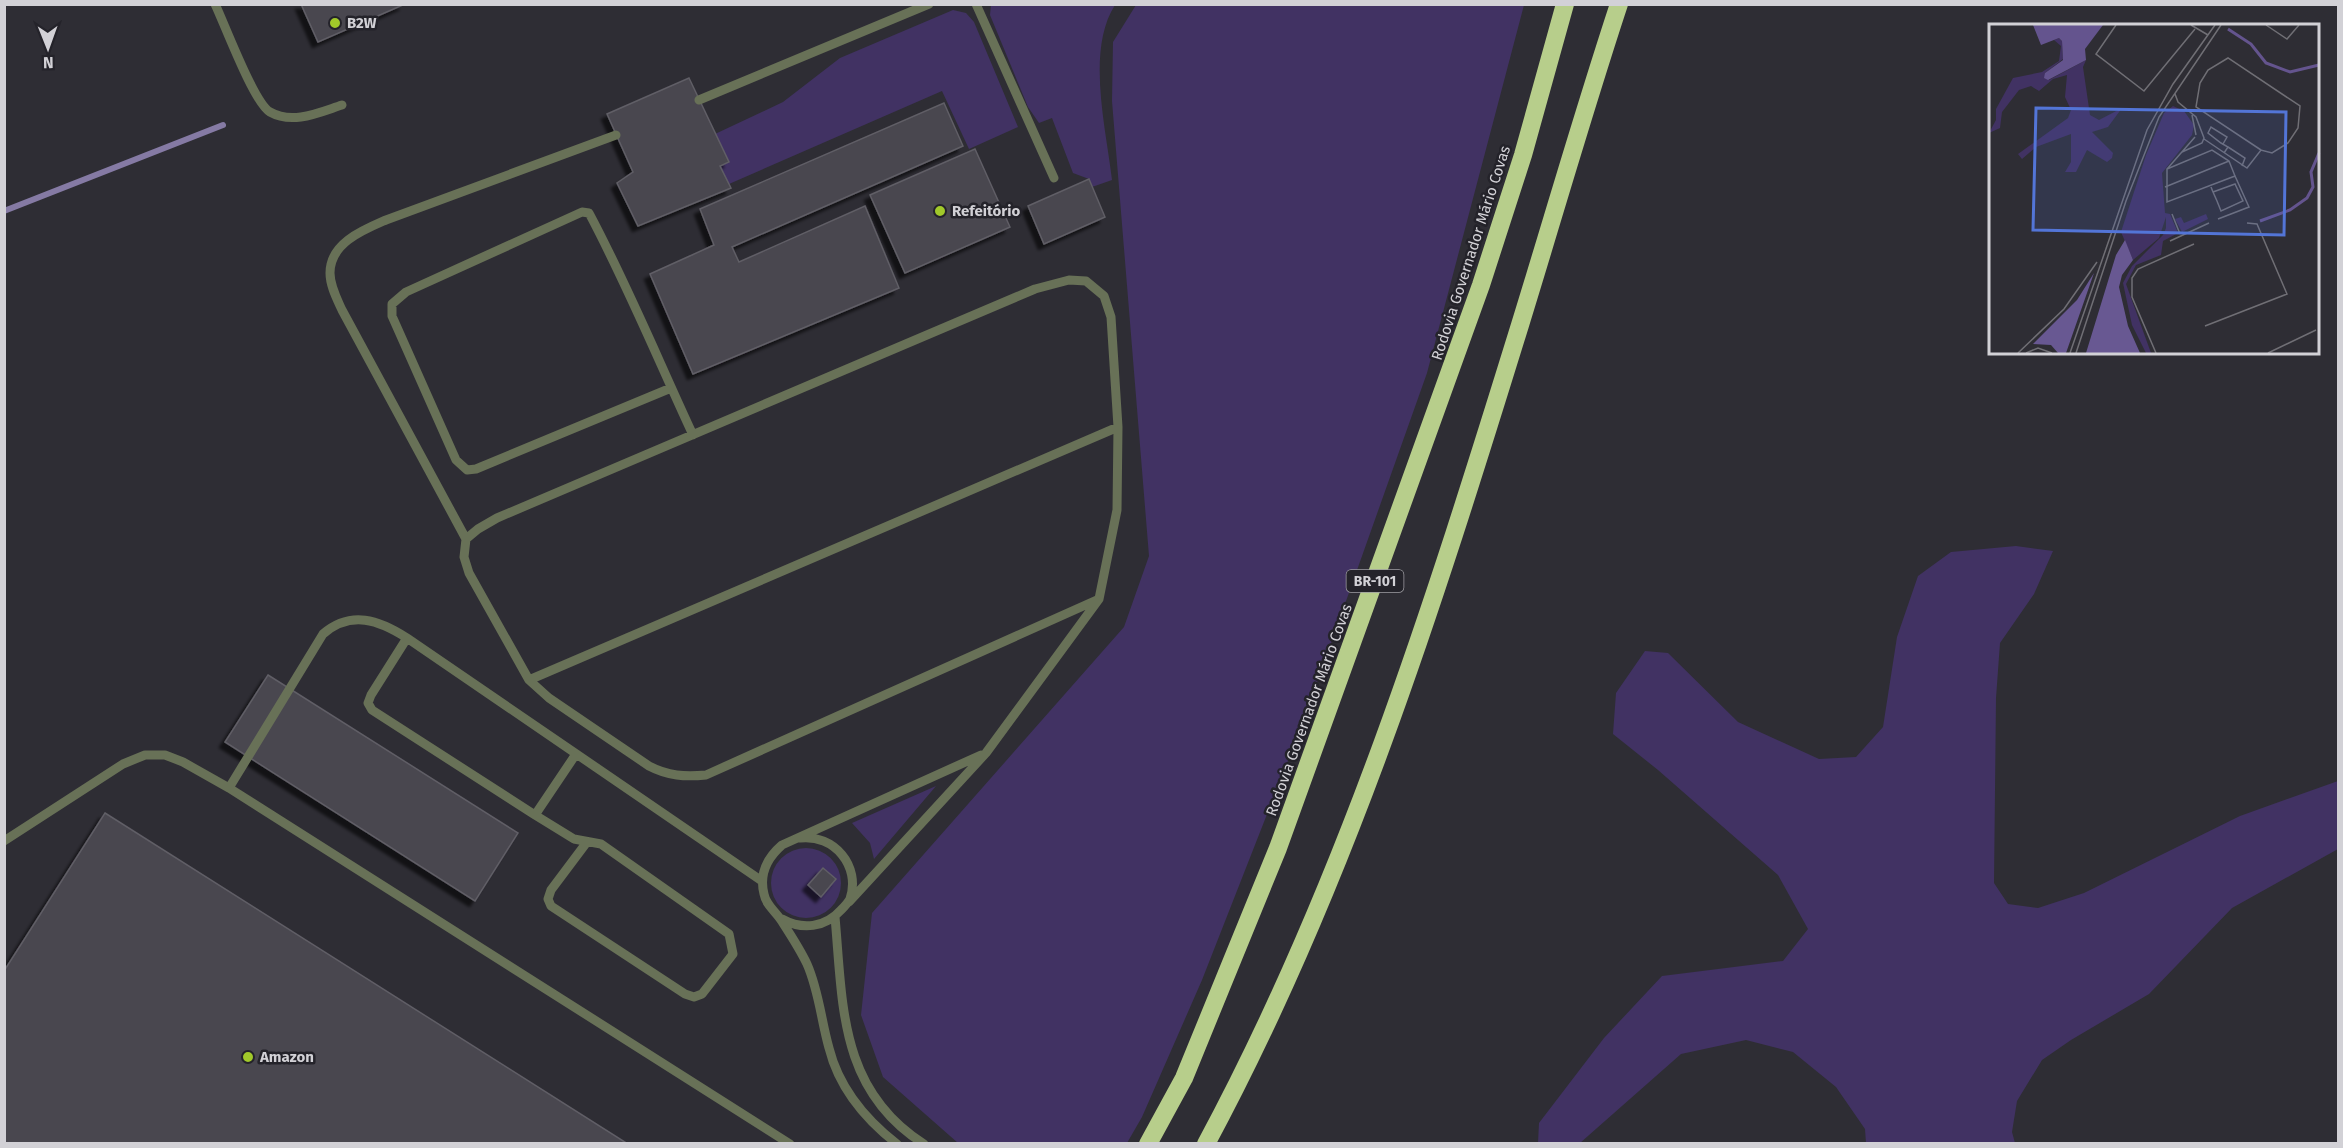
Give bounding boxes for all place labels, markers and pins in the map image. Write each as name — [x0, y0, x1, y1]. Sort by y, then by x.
place label: B2W — [347, 14, 377, 32]
marker: B2W — [328, 16, 342, 30]
place label: Refeitório — [952, 202, 1021, 220]
marker: Refeitório — [933, 204, 947, 218]
place label: Amazon — [259, 1048, 314, 1066]
marker: Amazon — [241, 1050, 255, 1064]

